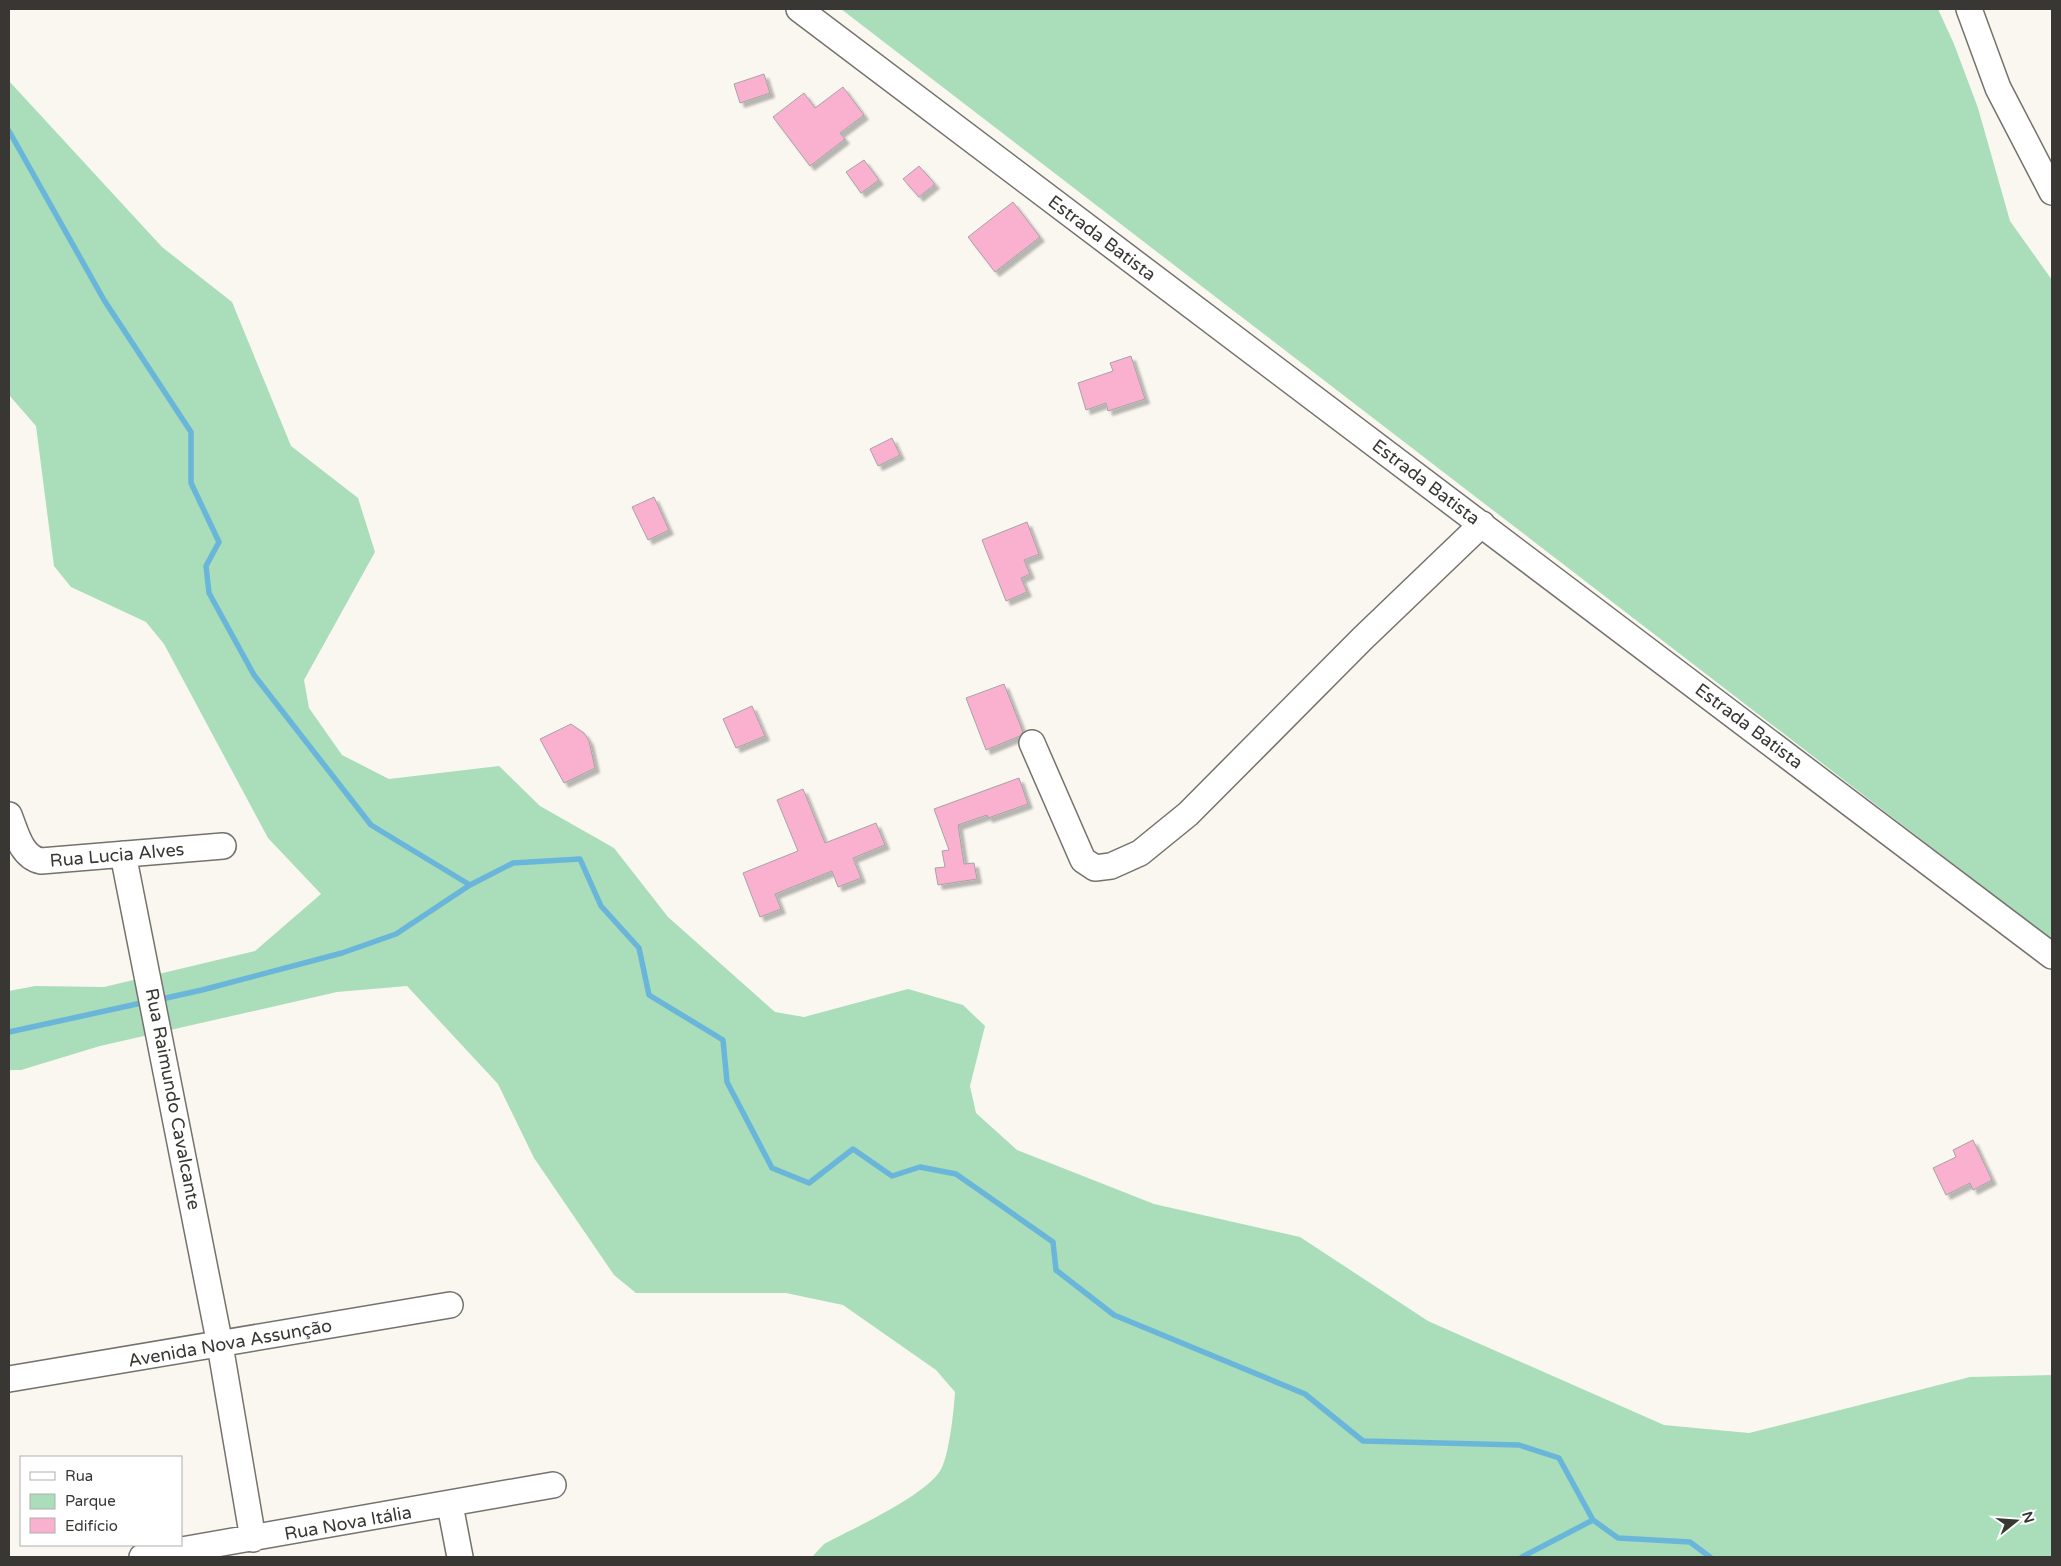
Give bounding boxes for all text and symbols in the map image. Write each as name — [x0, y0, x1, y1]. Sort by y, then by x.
street label: Estrada Batista — [1044, 190, 1160, 286]
street label: Estrada Batista — [1368, 434, 1484, 530]
street label: Estrada Batista — [1691, 678, 1807, 774]
street label: Rua Lucia Alves — [49, 838, 185, 872]
street label: Rua Raimundo Cavalcante — [141, 986, 205, 1212]
street label: Avenida Nova Assunção — [126, 1314, 334, 1372]
legend — [20, 1456, 182, 1546]
text: Rua — [65, 1467, 93, 1485]
text: Parque — [65, 1492, 116, 1510]
north arrow — [1991, 1496, 2041, 1546]
street label: Rua Nova Itália — [283, 1501, 413, 1545]
text: N — [2018, 1509, 2038, 1525]
text: Edifício — [65, 1517, 118, 1535]

